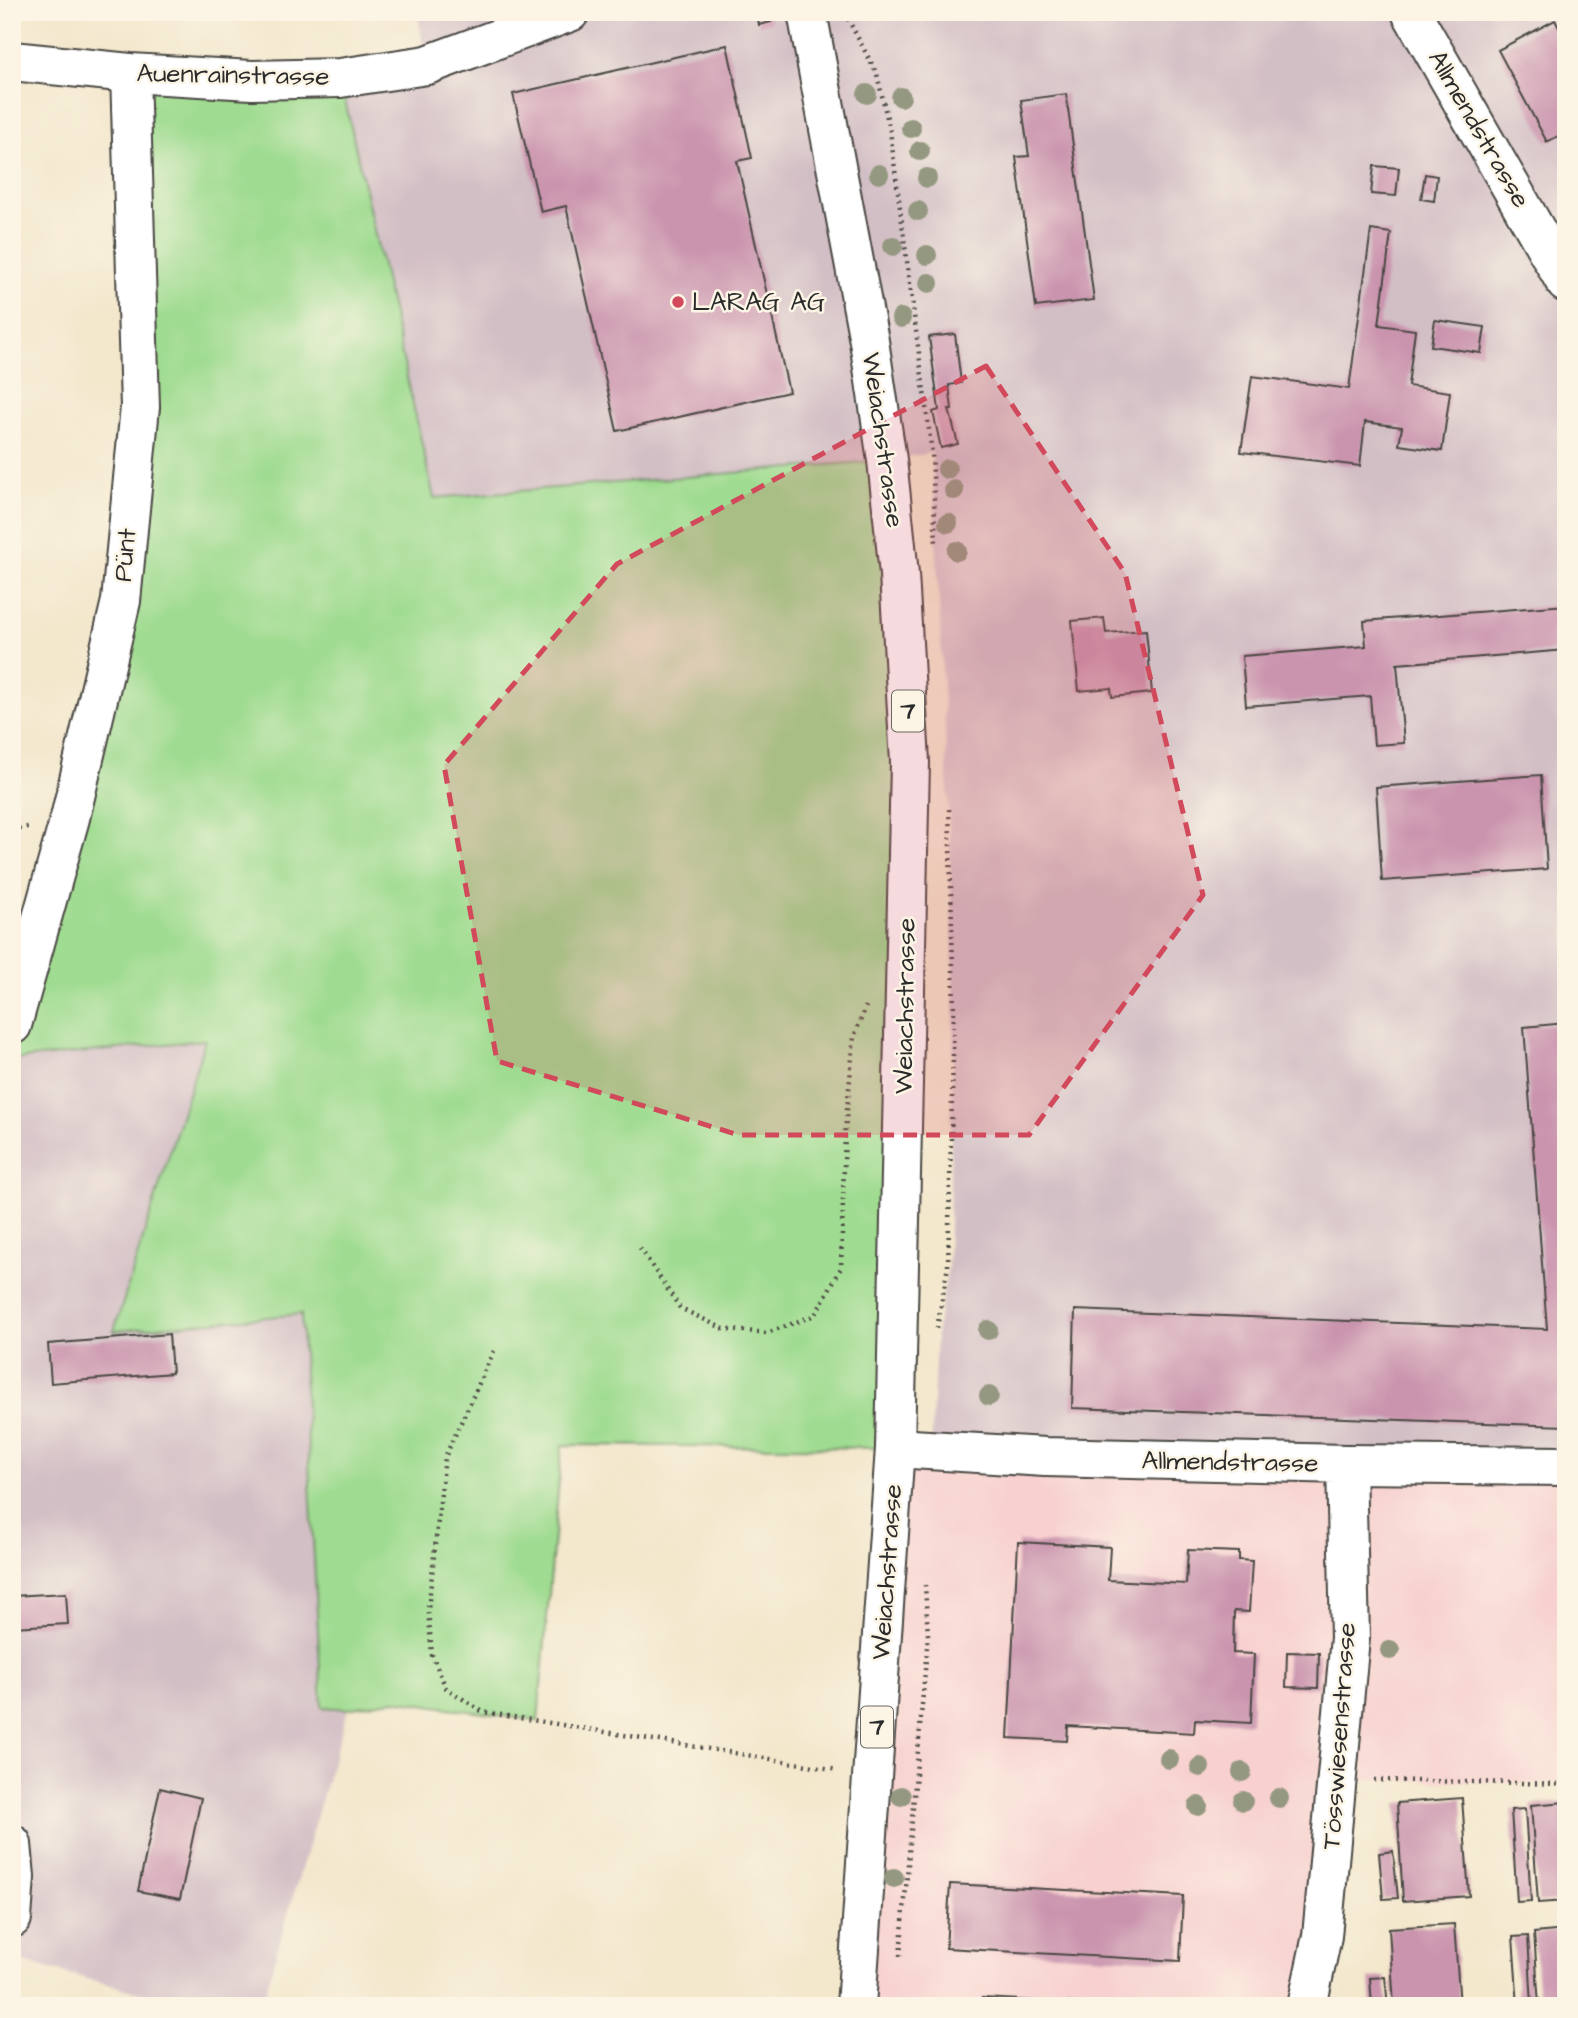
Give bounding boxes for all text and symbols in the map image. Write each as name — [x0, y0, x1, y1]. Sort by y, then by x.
street label: Allmendstrasse — [1419, 43, 1539, 215]
street label: Auenrainstrasse — [136, 55, 330, 95]
place label: LARAG AG — [692, 284, 825, 320]
marker: LARAG AG — [670, 294, 686, 310]
street label: Weiachstrasse — [853, 350, 913, 530]
street label: Pünt — [105, 526, 145, 583]
road number: 7 — [892, 690, 924, 732]
street label: Weiachstrasse — [885, 918, 925, 1094]
street label: Allmendstrasse — [1141, 1442, 1319, 1482]
street label: Weiachstrasse — [863, 1483, 911, 1661]
street label: Tösswiesenstrasse — [1313, 1621, 1365, 1851]
road number: 7 — [861, 1707, 893, 1748]

